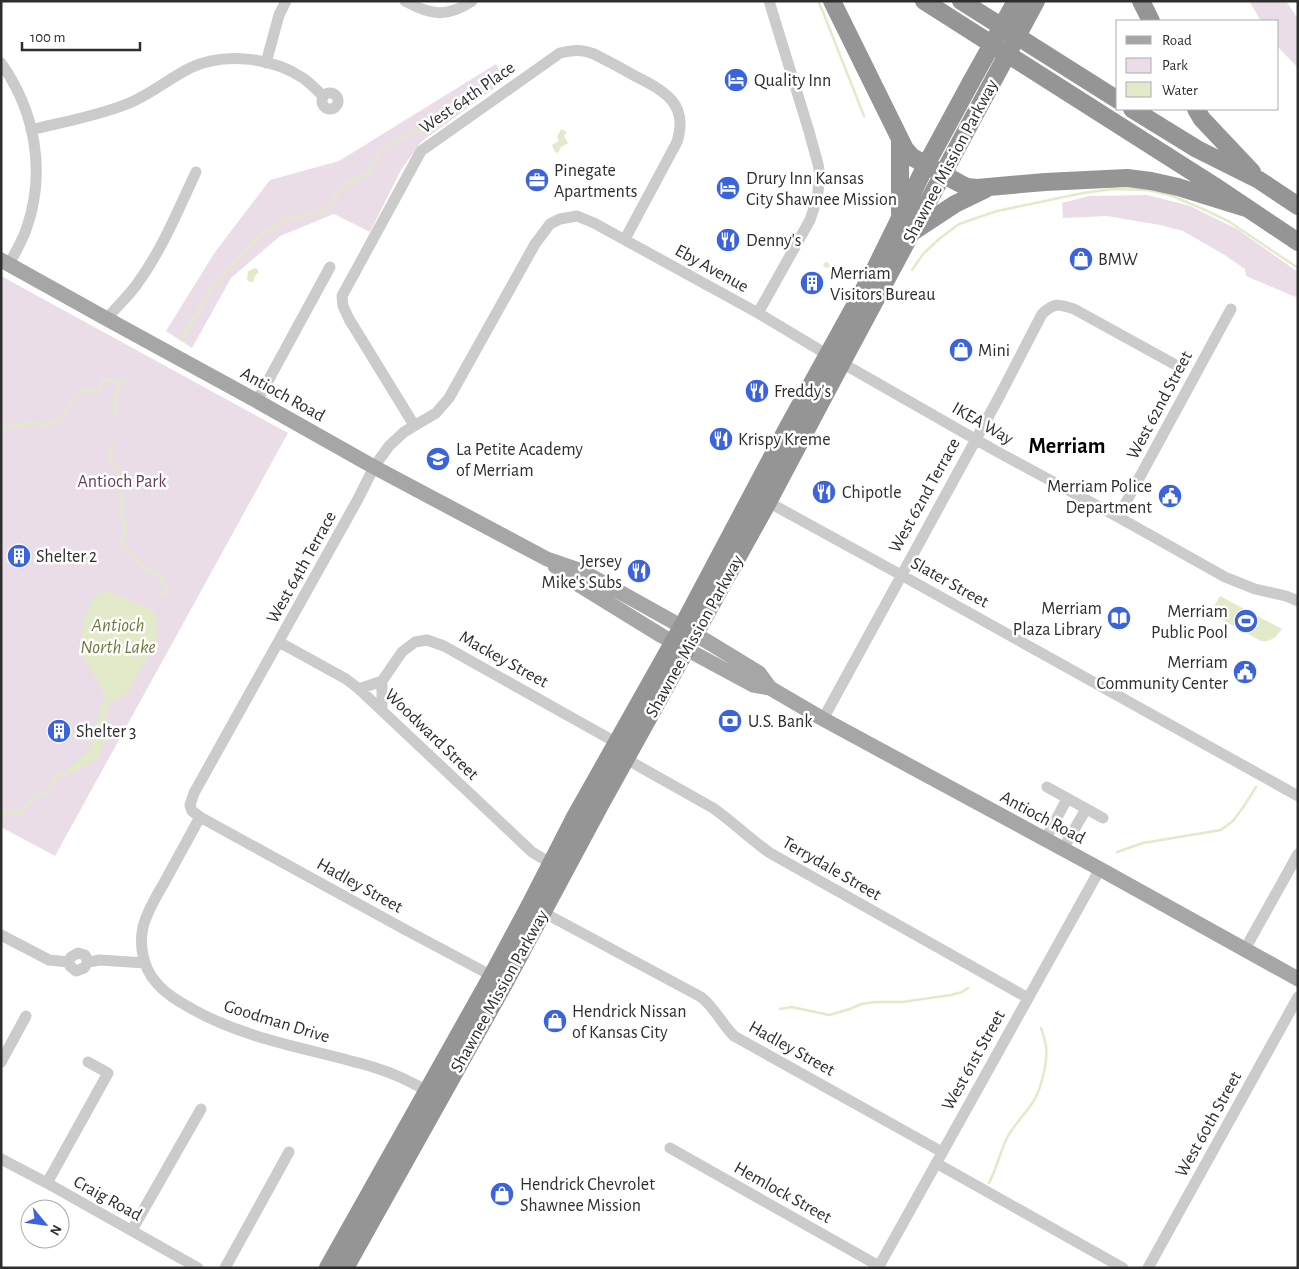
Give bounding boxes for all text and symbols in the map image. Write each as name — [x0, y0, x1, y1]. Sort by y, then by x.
scale bar — [22, 20, 140, 52]
legend — [1116, 20, 1279, 110]
text: 100 m — [30, 30, 65, 45]
text: Road — [1162, 33, 1192, 48]
street label: West 64th Place — [417, 58, 518, 137]
text: Park — [1162, 58, 1188, 73]
hotel icon: Quality Inn — [723, 67, 749, 93]
place label: Quality Inn — [754, 72, 831, 90]
street label: Shawnee Mission Parkway — [900, 76, 1002, 246]
text: Water — [1162, 83, 1198, 98]
place label: Pinegate Apartments — [554, 162, 637, 201]
office icon: Pinegate Apartments — [524, 167, 550, 193]
place label: Drury Inn Kansas City Shawnee Mission — [746, 170, 897, 209]
hotel icon: Drury Inn Kansas City Shawnee Mission — [715, 175, 741, 201]
restaurant icon: Denny's — [715, 227, 741, 253]
place label: Denny's — [746, 232, 801, 250]
street label: Eby Avenue — [672, 241, 751, 296]
shop icon: BMW — [1068, 246, 1094, 272]
place label: BMW — [1098, 251, 1138, 269]
place label: Merriam Visitors Bureau — [830, 265, 935, 304]
building icon: Merriam Visitors Bureau — [799, 270, 825, 296]
shop icon: Mini — [948, 337, 974, 363]
place label: Mini — [978, 342, 1010, 360]
street label: West 62nd Street — [1124, 348, 1196, 462]
street label: Antioch Road — [237, 364, 328, 425]
restaurant icon: Freddy's — [744, 378, 770, 404]
place label: Freddy's — [774, 383, 831, 401]
street label: IKEA Way — [949, 399, 1017, 449]
restaurant icon: Krispy Kreme — [708, 426, 734, 452]
place label: Krispy Kreme — [738, 431, 831, 449]
street label: West 62nd Terrace — [886, 435, 964, 556]
district label: Merriam — [1029, 435, 1105, 457]
place label: La Petite Academy of Merriam — [456, 441, 583, 480]
school or university icon: La Petite Academy of Merriam — [425, 446, 451, 472]
park label: Antioch Park — [78, 473, 167, 491]
place label: Merriam Police Department — [1047, 478, 1152, 517]
restaurant icon: Chipotle — [811, 479, 837, 505]
public building icon: Merriam Police Department — [1157, 483, 1183, 509]
place label: Chipotle — [842, 484, 902, 502]
street label: West 64th Terrace — [264, 508, 340, 627]
building icon: Shelter 2 — [6, 543, 32, 569]
place label: Shelter 2 — [36, 548, 97, 566]
street label: Shawnee Mission Parkway — [643, 552, 747, 721]
place label: Jersey Mike's Subs — [541, 553, 622, 592]
street label: Slater Street — [908, 554, 992, 612]
restaurant icon: Jersey Mike's Subs — [626, 558, 652, 584]
place label: Merriam Plaza Library — [1013, 600, 1102, 639]
place label: Merriam Public Pool — [1151, 603, 1228, 642]
library icon: Merriam Plaza Library — [1106, 605, 1132, 631]
sports icon: Merriam Public Pool — [1233, 608, 1259, 634]
water label: Antioch North Lake — [80, 616, 156, 657]
street label: Mackey Street — [456, 628, 551, 692]
place label: Merriam Community Center — [1096, 654, 1228, 693]
public building icon: Merriam Community Center — [1232, 659, 1258, 685]
street label: Woodward Street — [381, 686, 482, 784]
bank icon: U.S. Bank — [717, 708, 743, 734]
place label: U.S. Bank — [748, 713, 813, 731]
building icon: Shelter 3 — [46, 718, 72, 744]
place label: Shelter 3 — [76, 723, 136, 741]
street label: Antioch Road — [997, 788, 1088, 848]
street label: Terrydale Street — [779, 833, 884, 905]
street label: Hadley Street — [313, 855, 406, 917]
street label: Shawnee Mission Parkway — [448, 907, 552, 1076]
street label: Goodman Drive — [222, 997, 332, 1047]
place label: Hendrick Nissan of Kansas City — [572, 1003, 687, 1042]
street label: West 61st Street — [939, 1007, 1009, 1114]
shop icon: Hendrick Nissan of Kansas City — [542, 1008, 568, 1034]
street label: Hadley Street — [745, 1018, 838, 1080]
street label: West 60th Street — [1173, 1069, 1245, 1180]
street label: Hemlock Street — [731, 1159, 835, 1227]
street label: Craig Road — [70, 1173, 145, 1225]
place label: Hendrick Chevrolet Shawnee Mission — [520, 1176, 655, 1215]
shop icon: Hendrick Chevrolet Shawnee Mission — [489, 1181, 515, 1207]
north arrow — [20, 1199, 70, 1249]
text: N — [47, 1222, 64, 1237]

